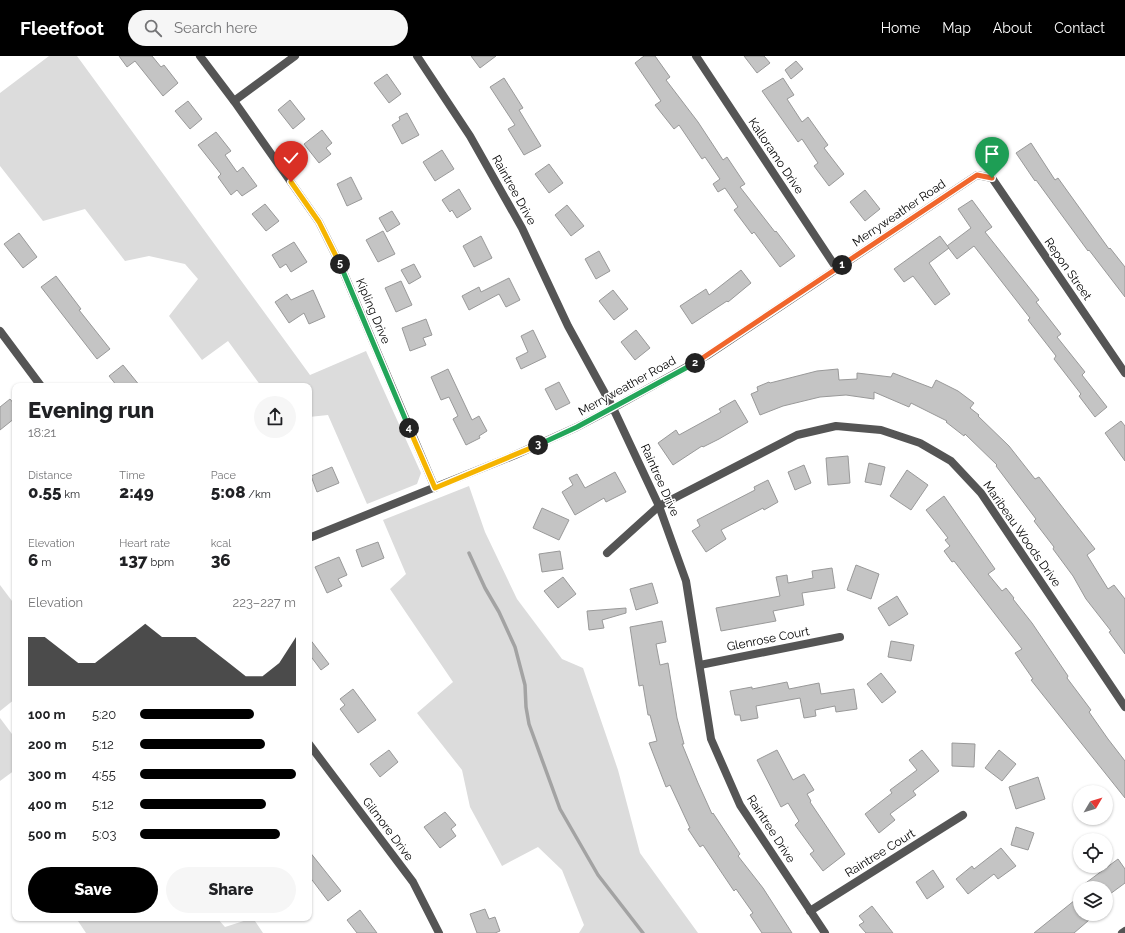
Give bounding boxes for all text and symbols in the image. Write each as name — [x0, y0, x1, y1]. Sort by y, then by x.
search box — [128, 10, 408, 46]
text: Fleetfoot — [20, 17, 104, 39]
icon: search — [142, 17, 164, 39]
text: Search here — [174, 19, 257, 37]
text: Home — [881, 20, 920, 36]
text: Map — [942, 20, 971, 36]
text: About — [993, 20, 1032, 36]
text: Contact — [1054, 20, 1105, 36]
street label: Kalloramo Drive — [745, 115, 807, 197]
pin — [975, 137, 1009, 178]
pin — [274, 141, 308, 182]
icon: arrive — [981, 143, 1003, 165]
icon: check — [280, 147, 302, 169]
street label: Raintree Drive — [489, 153, 539, 227]
street label: Merryweather Road — [850, 177, 948, 249]
street label: Repon Street — [1041, 235, 1095, 303]
pin: 5 — [330, 254, 350, 274]
pin: 1 — [832, 255, 852, 275]
text: 5 — [337, 257, 343, 270]
text: 1 — [839, 258, 845, 271]
street label: Kipling Drive — [353, 276, 393, 346]
street label: Merryweather Road — [576, 353, 678, 419]
pin: 2 — [685, 353, 705, 373]
text: 2 — [692, 356, 698, 369]
button: share — [254, 396, 296, 438]
text: Evening run — [28, 397, 154, 423]
pin: 4 — [399, 418, 419, 438]
text: 4 — [406, 421, 412, 434]
text: 18:21 — [28, 425, 56, 440]
pin: 3 — [528, 435, 548, 455]
text: 3 — [535, 438, 541, 451]
street label: Raintree Drive — [638, 442, 682, 518]
text: Distance — [28, 469, 72, 482]
text: Time — [119, 469, 145, 482]
text: Pace — [211, 469, 236, 482]
street label: Maribeau Woods Drive — [980, 479, 1064, 589]
text: 0.55 — [28, 482, 61, 502]
text: 2:49 — [119, 482, 154, 502]
text: 5:08 — [211, 482, 246, 502]
text: km — [61, 488, 80, 501]
text: /km — [246, 488, 271, 501]
text: Elevation — [28, 537, 75, 550]
text: Heart rate — [119, 537, 170, 550]
text: kcal — [211, 537, 231, 550]
text: 6 — [28, 550, 38, 570]
text: 137 — [119, 550, 148, 570]
text: 36 — [211, 550, 231, 570]
text: m — [38, 556, 51, 569]
text: bpm — [148, 556, 174, 569]
text: Elevation — [28, 595, 83, 610]
text: 223–227 m — [232, 595, 296, 610]
street label: Glenrose Court — [726, 624, 810, 654]
text: 100 m — [28, 707, 66, 722]
text: 5:20 — [92, 707, 116, 722]
text: 200 m — [28, 737, 67, 752]
text: 5:12 — [92, 737, 114, 752]
text: 300 m — [28, 767, 66, 782]
text: 4:55 — [92, 767, 116, 782]
north arrow — [1073, 785, 1113, 825]
map controls — [1073, 785, 1113, 921]
street label: Raintree Drive — [744, 793, 798, 865]
street label: Gilmore Drive — [360, 795, 416, 863]
text: 400 m — [28, 797, 67, 812]
text: 5:12 — [92, 797, 114, 812]
street label: Raintree Court — [842, 826, 918, 880]
text: 500 m — [28, 827, 66, 842]
text: 5:03 — [92, 827, 116, 842]
button: locate — [1073, 833, 1113, 873]
button: Save — [28, 867, 158, 913]
button: Share — [166, 867, 296, 913]
button: layers — [1073, 881, 1113, 921]

